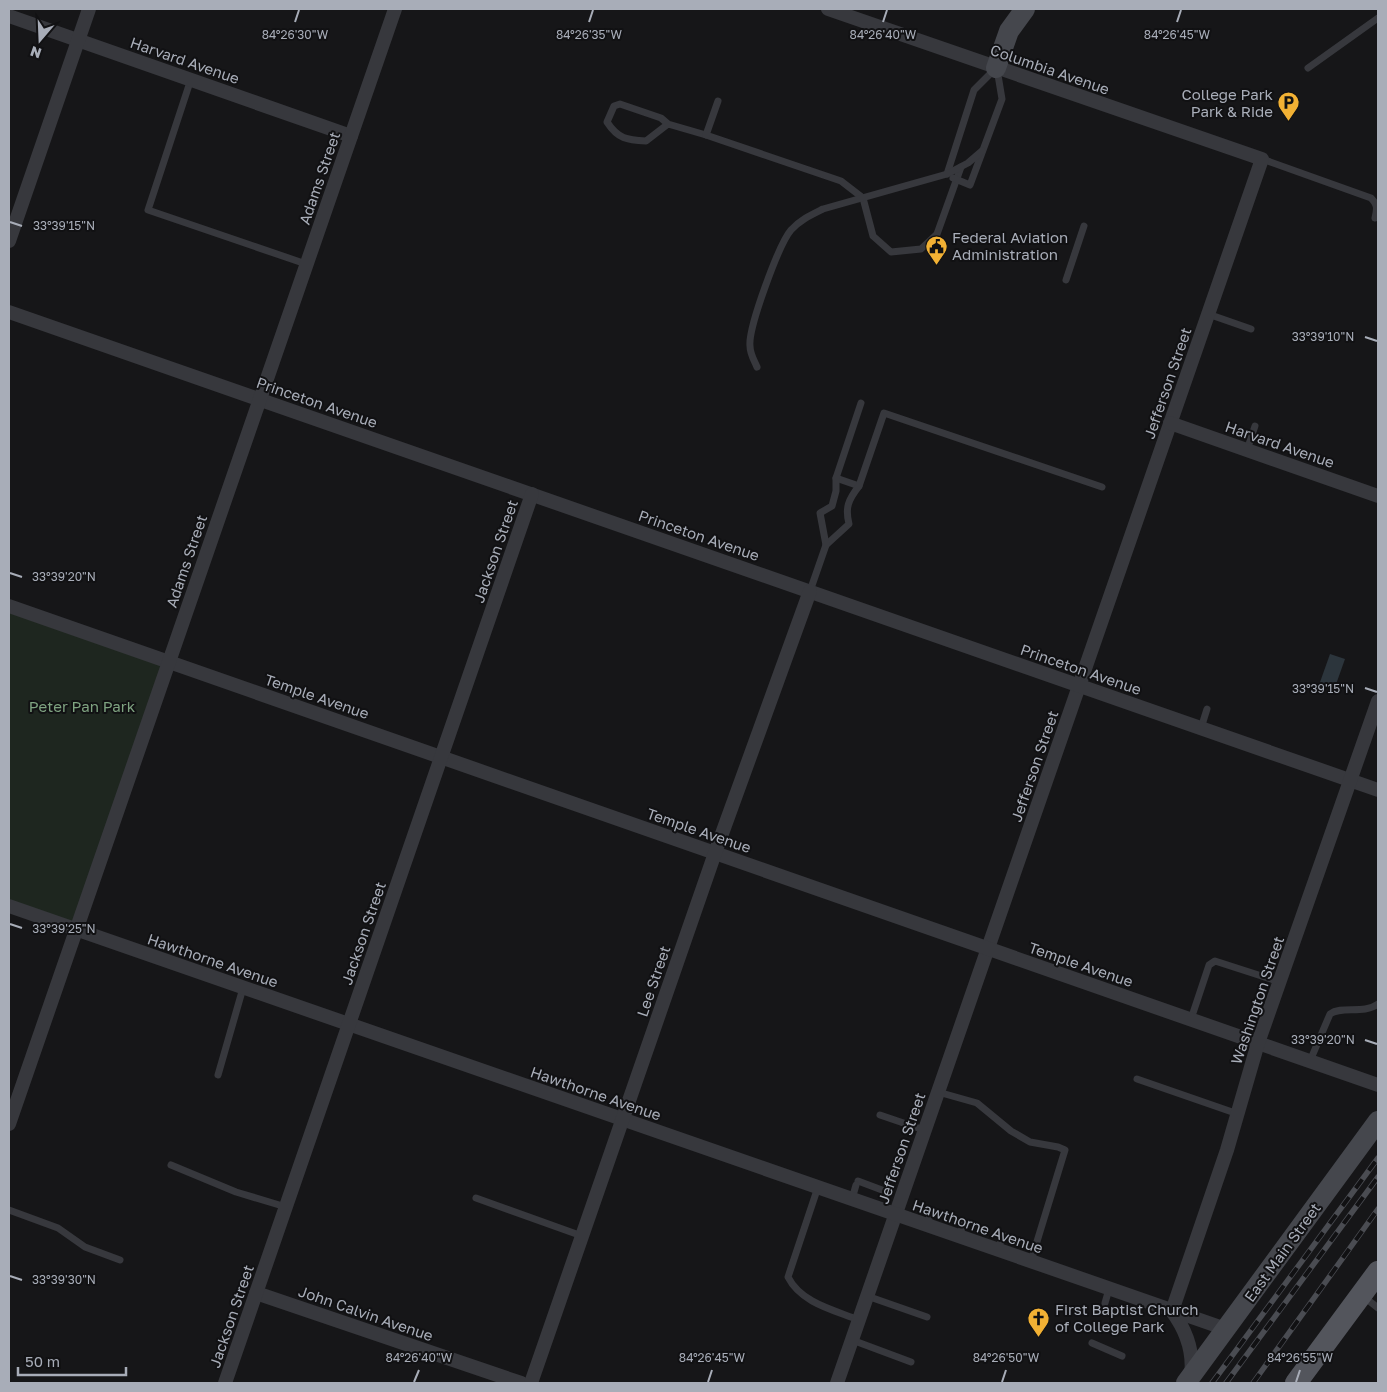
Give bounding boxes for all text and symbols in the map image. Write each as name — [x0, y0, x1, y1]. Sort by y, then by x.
north arrow — [15, 15, 65, 65]
text: 84°26'30"W — [262, 27, 329, 42]
text: 84°26'35"W — [556, 27, 622, 42]
text: 84°26'40"W — [850, 27, 917, 42]
text: 84°26'45"W — [1144, 27, 1211, 42]
street label: Harvard Avenue — [128, 33, 242, 87]
street label: Columbia Avenue — [988, 40, 1112, 98]
text: N — [28, 43, 43, 63]
place label: College Park Park & Ride — [1181, 85, 1274, 120]
parking icon: College Park Park & Ride — [1277, 91, 1301, 122]
street label: Adams Street — [295, 129, 343, 227]
text: 33°39'15"N — [33, 218, 95, 233]
place label: Federal Aviation Administration — [952, 228, 1068, 263]
public building icon: Federal Aviation Administration — [924, 234, 948, 265]
street label: Jefferson Street — [1139, 325, 1195, 441]
text: 33°39'10"N — [1292, 329, 1354, 344]
street label: Princeton Avenue — [254, 373, 380, 431]
street label: Harvard Avenue — [1223, 417, 1337, 471]
street label: Jackson Street — [469, 497, 521, 605]
street label: Princeton Avenue — [636, 506, 762, 564]
street label: Adams Street — [162, 512, 210, 610]
text: 33°39'20"N — [32, 569, 96, 584]
street label: Princeton Avenue — [1018, 640, 1144, 698]
street label: Temple Avenue — [262, 670, 372, 722]
text: 33°39'15"N — [1292, 681, 1354, 696]
park label: Peter Pan Park — [29, 697, 136, 715]
street label: Jefferson Street — [1006, 708, 1062, 824]
street label: Temple Avenue — [644, 804, 754, 856]
street label: Jackson Street — [337, 879, 389, 987]
text: 33°39'25"N — [32, 921, 96, 936]
street label: Hawthorne Avenue — [145, 929, 281, 991]
street label: Washington Street — [1227, 934, 1287, 1066]
street label: Temple Avenue — [1026, 938, 1136, 990]
street label: Lee Street — [632, 943, 674, 1019]
text: 33°39'20"N — [1291, 1032, 1355, 1047]
street label: Hawthorne Avenue — [528, 1062, 664, 1124]
street label: Jefferson Street — [873, 1090, 929, 1206]
street label: Hawthorne Avenue — [910, 1195, 1046, 1257]
street label: East Main Street — [1240, 1199, 1324, 1305]
street label: Jackson Street — [205, 1262, 257, 1370]
text: 33°39'30"N — [32, 1272, 96, 1287]
street label: John Calvin Avenue — [296, 1282, 436, 1345]
place label: First Baptist Church of College Park — [1055, 1300, 1199, 1335]
church icon: First Baptist Church of College Park — [1027, 1306, 1051, 1337]
scale bar — [18, 1344, 125, 1376]
text: 84°26'40"W — [386, 1350, 453, 1365]
text: 84°26'45"W — [679, 1350, 746, 1365]
text: 84°26'50"W — [973, 1350, 1040, 1365]
text: 84°26'55"W — [1267, 1350, 1333, 1365]
text: 50 m — [25, 1352, 60, 1370]

